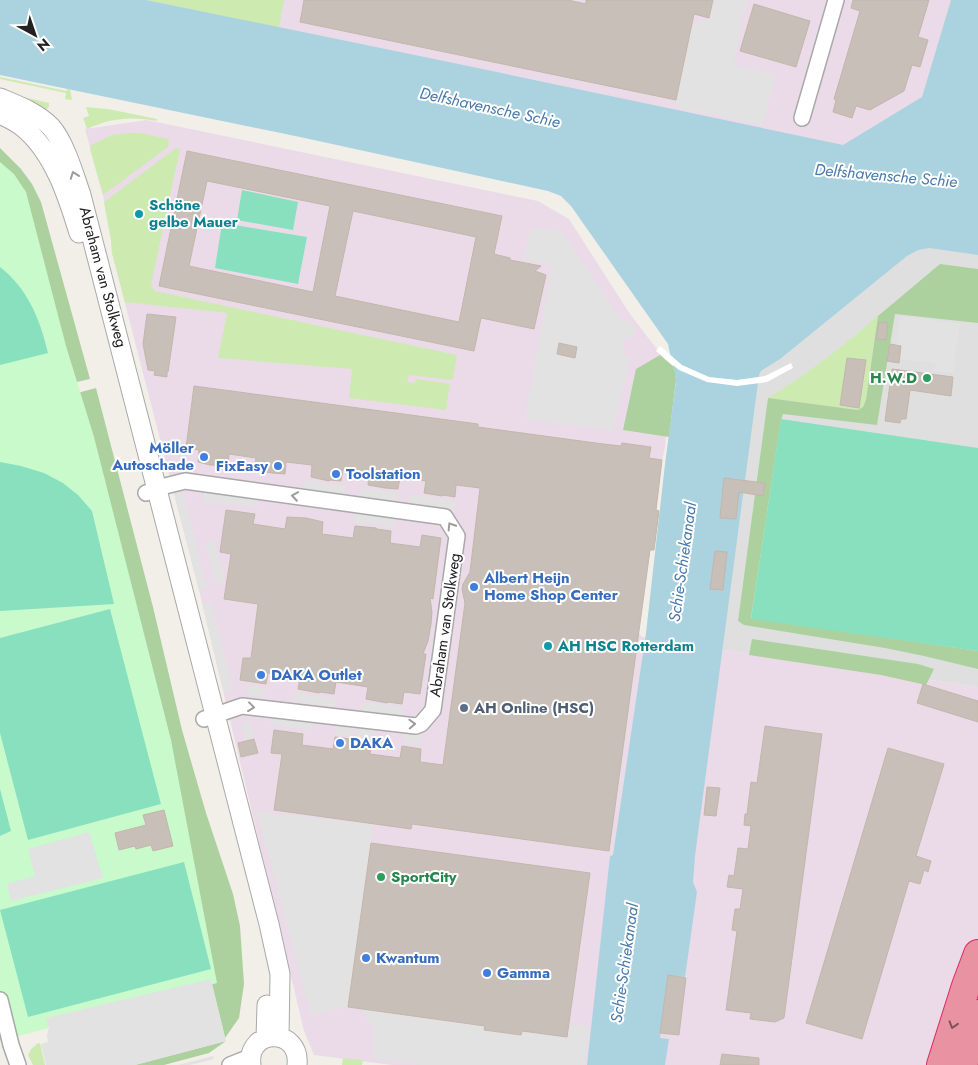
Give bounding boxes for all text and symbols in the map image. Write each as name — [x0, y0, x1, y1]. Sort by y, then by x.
north arrow — [10, 10, 60, 60]
text: N — [33, 34, 54, 56]
water label: Delfshavensche Schie — [417, 81, 562, 134]
water label: Delfshavensche Schie — [814, 158, 958, 193]
one-way arrow — [70, 171, 80, 180]
place label: Schöne gelbe Mauer — [149, 194, 239, 233]
street label: Abraham van Stolkweg — [74, 204, 132, 350]
marker: Schöne gelbe Mauer — [133, 208, 145, 220]
place label: H.W.D — [870, 367, 917, 389]
marker: H.W.D — [921, 372, 933, 384]
place label: Möller Autoschade — [111, 437, 195, 476]
marker: Möller Autoschade — [198, 451, 210, 463]
place label: FixEasy — [216, 455, 268, 477]
marker: FixEasy — [272, 460, 284, 472]
place label: Toolstation — [346, 463, 421, 485]
marker: Toolstation — [330, 468, 342, 480]
one-way arrow — [291, 492, 299, 502]
water label: Schie-Schiekanaal — [663, 499, 702, 623]
one-way arrow — [447, 523, 457, 532]
street label: Abraham van Stolkweg — [424, 552, 466, 698]
place label: Albert Heijn Home Shop Center — [483, 567, 619, 606]
marker: Albert Heijn Home Shop Center — [468, 581, 480, 593]
place label: AH HSC Rotterdam — [557, 635, 694, 657]
marker: AH HSC Rotterdam — [542, 640, 554, 652]
place label: DAKA Outlet — [271, 664, 362, 686]
marker: DAKA Outlet — [255, 669, 267, 681]
place label: AH Online (HSC) — [473, 697, 594, 719]
one-way arrow — [247, 701, 255, 712]
marker: AH Online (HSC) — [458, 702, 470, 714]
one-way arrow — [408, 719, 416, 730]
place label: DAKA — [350, 732, 394, 754]
marker: DAKA — [334, 737, 346, 749]
place label: SportCity — [391, 866, 457, 888]
marker: SportCity — [375, 871, 387, 883]
water label: Schie-Schiekanaal — [605, 900, 644, 1024]
place label: Kwantum — [376, 947, 440, 969]
marker: Kwantum — [360, 952, 372, 964]
place label: Gamma — [497, 962, 550, 984]
marker: Gamma — [481, 967, 493, 979]
one-way arrow — [949, 1021, 959, 1029]

